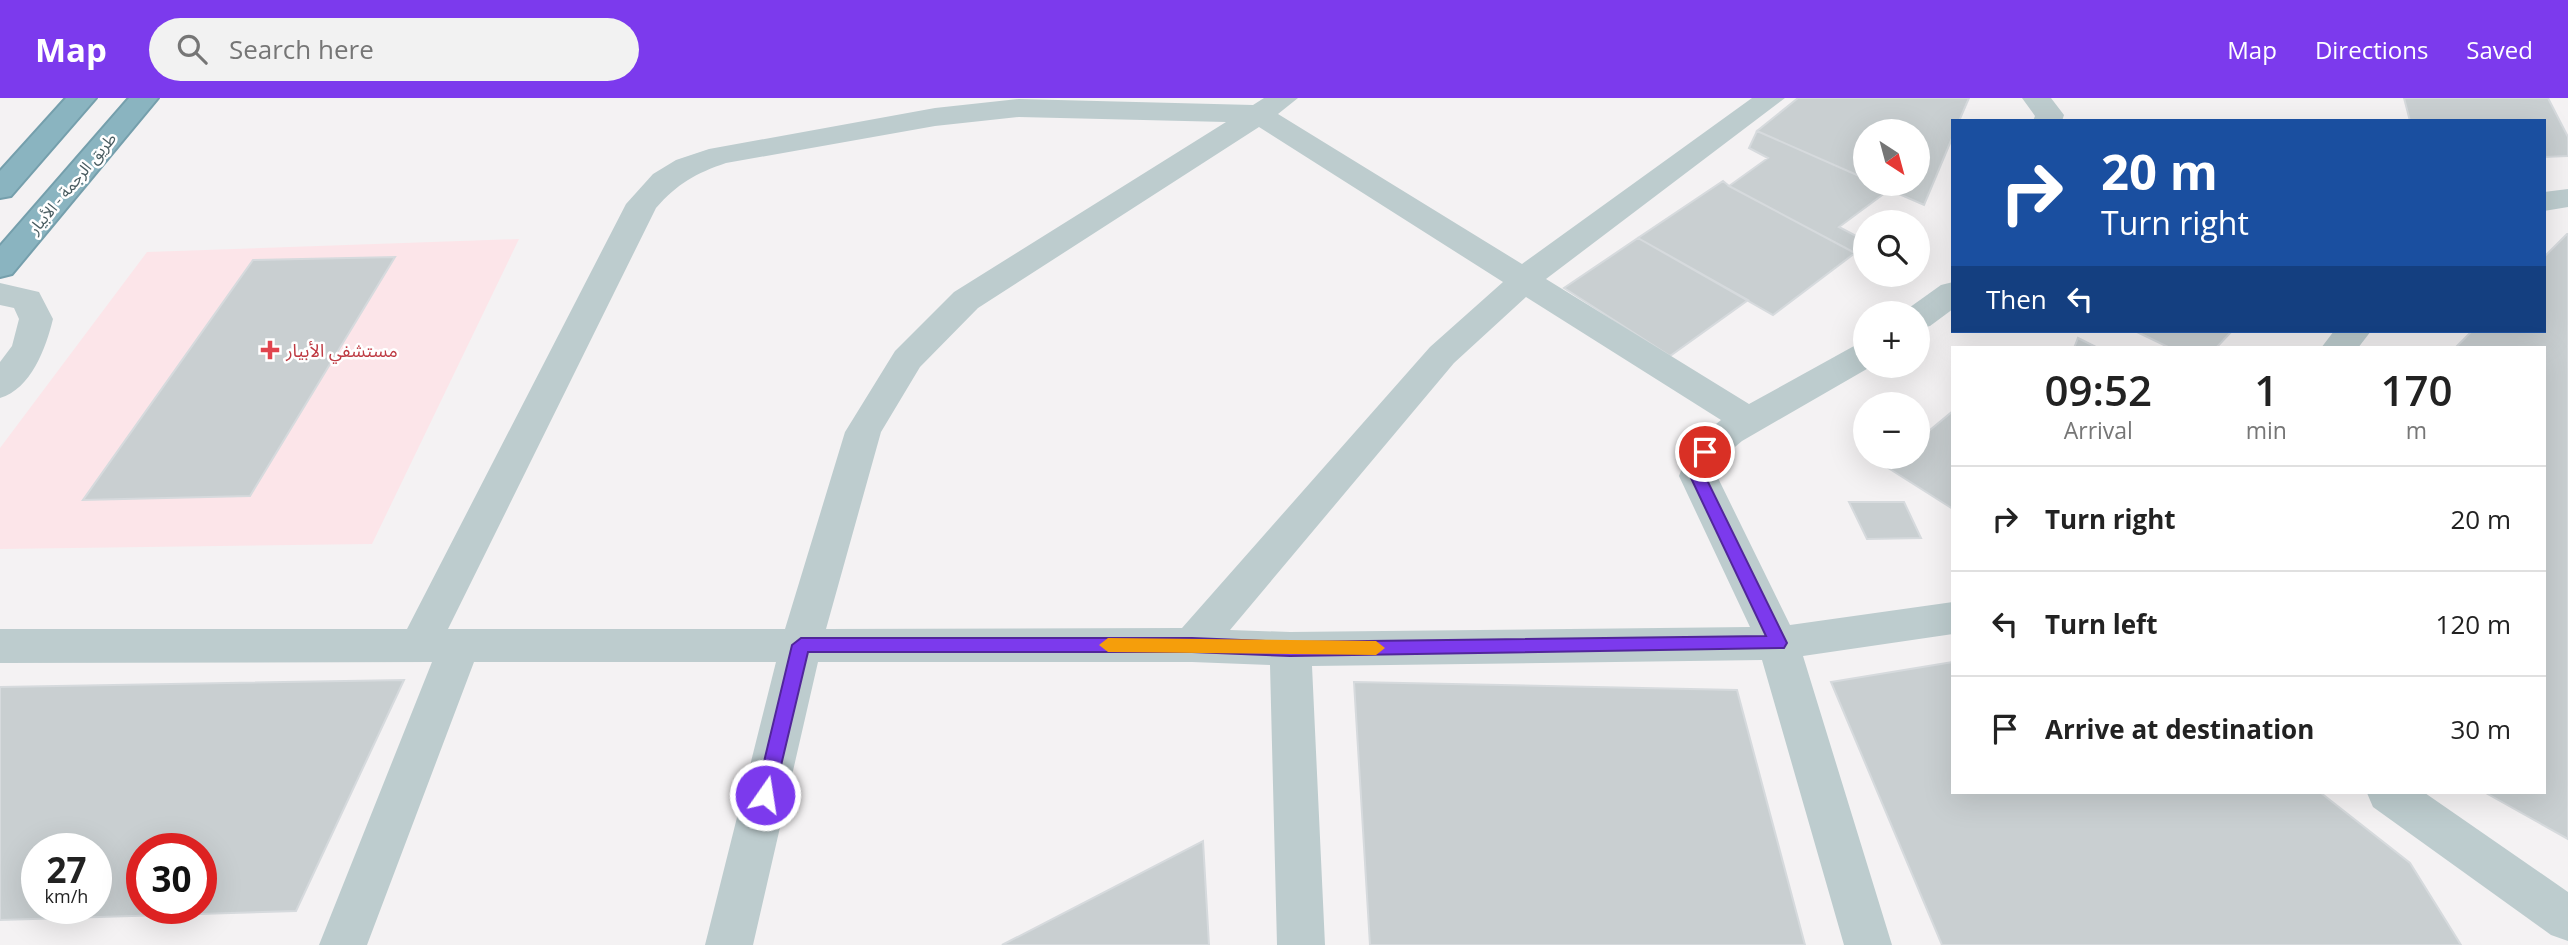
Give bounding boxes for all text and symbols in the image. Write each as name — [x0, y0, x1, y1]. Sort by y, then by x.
search box — [149, 18, 639, 81]
text: Map — [35, 27, 107, 72]
icon: search — [173, 30, 211, 68]
text: Search here — [229, 31, 374, 67]
text: Map — [2227, 33, 2277, 66]
text: Directions — [2315, 33, 2428, 66]
text: Saved — [2466, 33, 2533, 66]
north arrow — [1853, 119, 1930, 196]
map controls — [1853, 119, 1930, 469]
street label: طريق الرجمة - الأبيار — [22, 128, 121, 239]
text: 20 m — [2101, 138, 2218, 204]
icon: right — [1986, 147, 2077, 238]
text: Turn right — [2101, 201, 2249, 244]
button: search — [1853, 210, 1930, 287]
icon: left — [2061, 280, 2099, 318]
text: Then — [1986, 281, 2047, 317]
button: + — [1853, 301, 1930, 378]
place label: مستشفي الأبيار — [285, 338, 398, 364]
marker: مستشفي الأبيار — [260, 340, 280, 360]
text: 09:52 — [2045, 361, 2152, 418]
text: 1 — [2254, 361, 2278, 418]
text: 170 — [2380, 361, 2452, 418]
button: − — [1853, 392, 1930, 469]
text: Arrival — [2064, 414, 2133, 446]
text: min — [2246, 414, 2287, 446]
text: m — [2406, 414, 2427, 446]
pin — [1675, 422, 1735, 482]
icon: arrive — [1686, 433, 1724, 471]
icon: right — [1986, 500, 2024, 538]
text: Turn right — [2045, 501, 2176, 537]
text: 20 m — [2450, 501, 2511, 537]
icon: left — [1986, 605, 2024, 643]
text: Turn left — [2045, 606, 2157, 642]
text: 120 m — [2436, 606, 2511, 642]
icon: arrive — [1986, 710, 2024, 748]
text: Arrive at destination — [2045, 711, 2314, 747]
text: 30 m — [2450, 711, 2511, 747]
position arrow — [728, 758, 802, 832]
speed limit sign: 30 — [126, 833, 217, 924]
text: 27 — [46, 846, 87, 893]
text: km/h — [45, 884, 88, 908]

